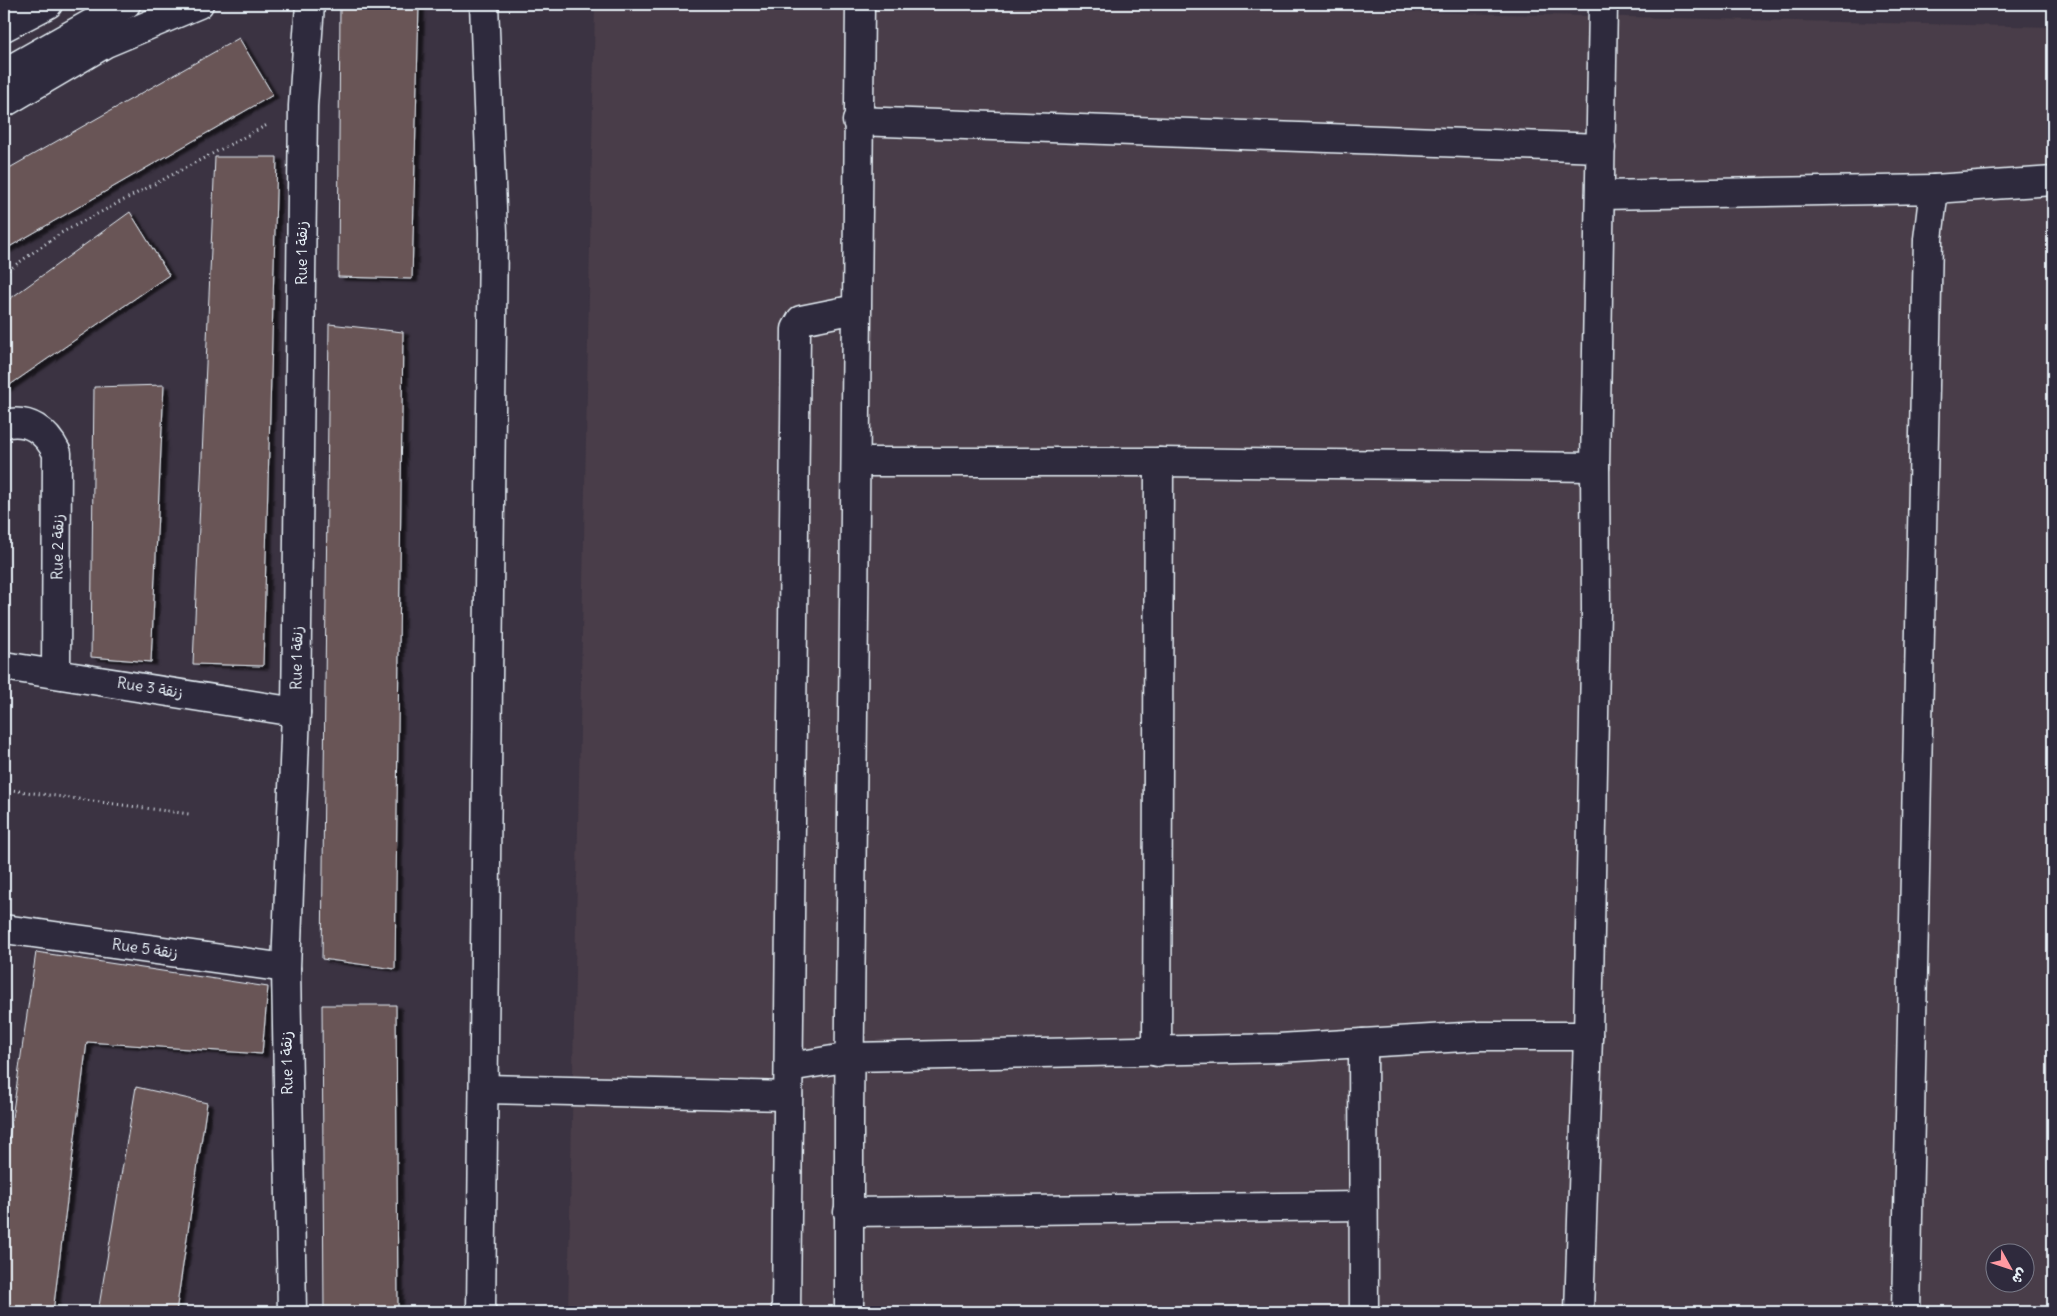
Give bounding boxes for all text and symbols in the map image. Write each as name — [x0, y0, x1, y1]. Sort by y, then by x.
street label: Rue 1 زنقة — [292, 221, 311, 285]
street label: Rue 2 زنقة — [47, 514, 68, 580]
street label: Rue 1 زنقة — [286, 626, 307, 690]
street label: Rue 3 زنقة — [116, 673, 184, 702]
street label: Rue 5 زنقة — [111, 934, 179, 963]
street label: Rue 1 زنقة — [276, 1031, 297, 1095]
north arrow — [1984, 1244, 2034, 1294]
text: ش — [2008, 1265, 2032, 1288]

